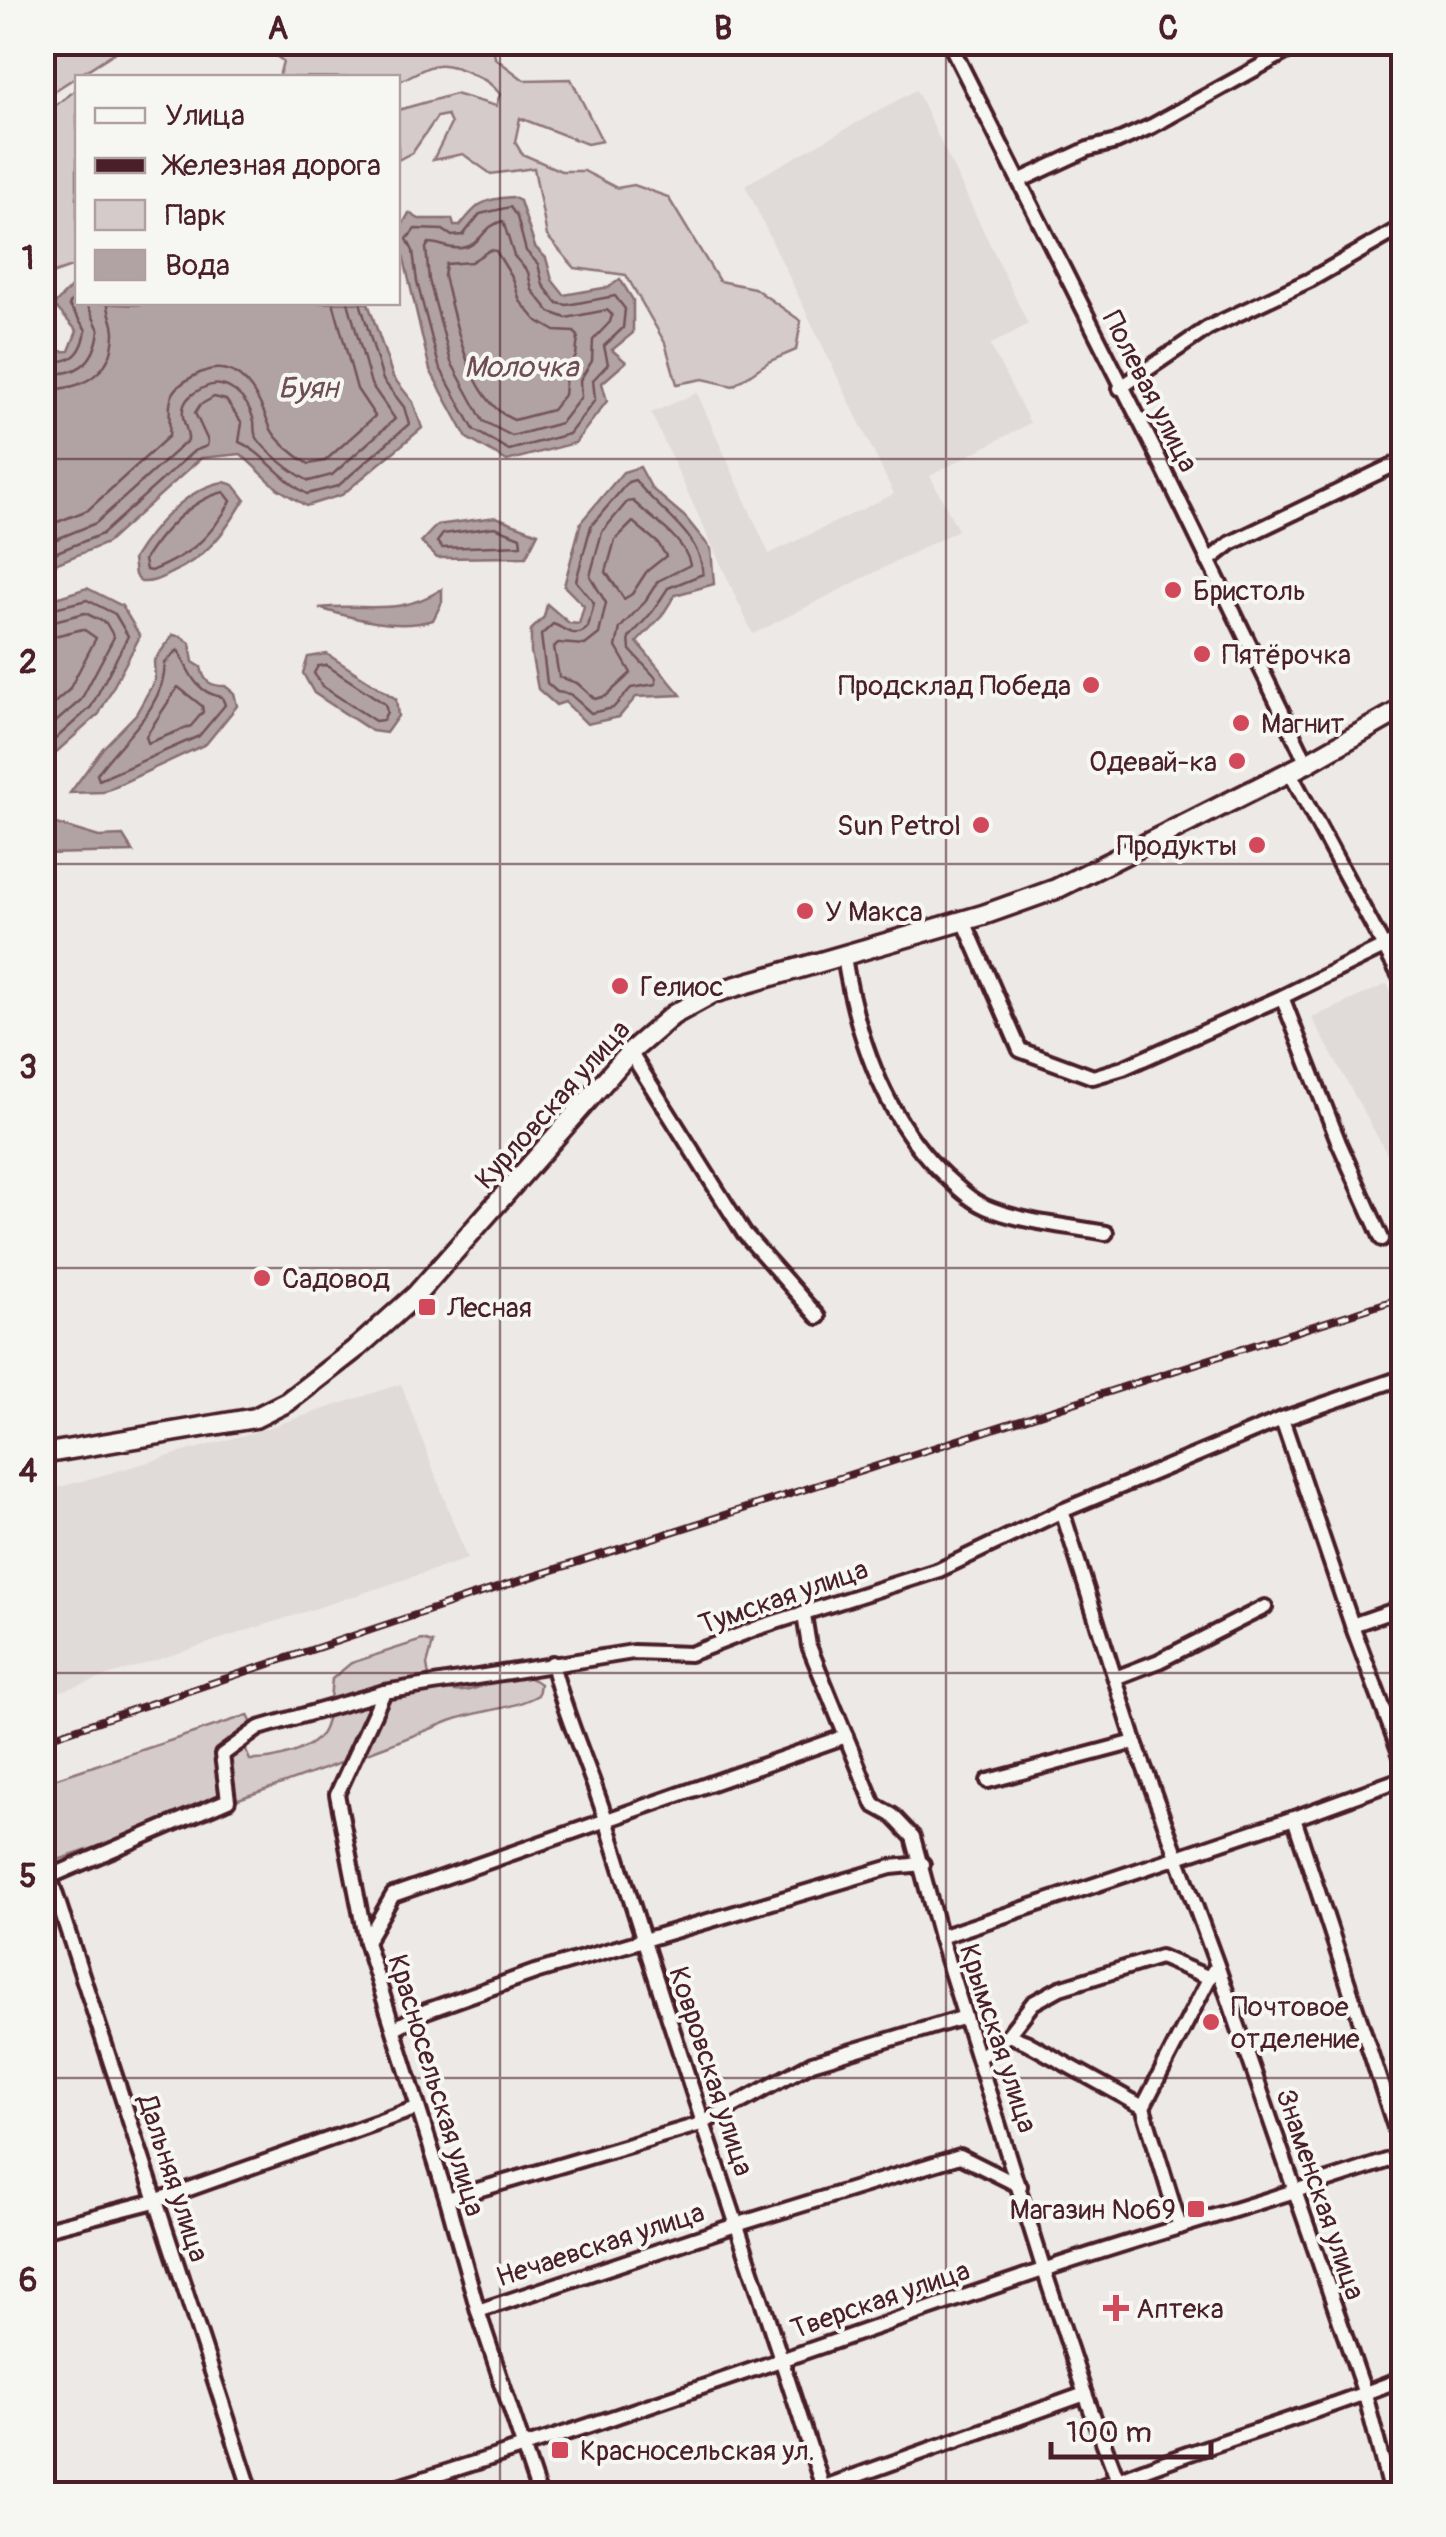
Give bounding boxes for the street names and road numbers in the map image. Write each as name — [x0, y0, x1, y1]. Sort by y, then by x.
street label: Полевая улица — [1094, 305, 1205, 478]
street label: Курловская улица — [468, 1013, 638, 1197]
street label: Тумская улица — [694, 1552, 873, 1643]
street label: Крымская улица — [951, 1940, 1045, 2137]
street label: Красносельская улица — [379, 1950, 492, 2221]
street label: Ковровская улица — [660, 1963, 761, 2180]
street label: Знаменская улица — [1267, 2084, 1372, 2305]
street label: Дальняя улица — [129, 2090, 216, 2266]
street label: Нечаевская улица — [492, 2195, 709, 2296]
street label: Тверская улица — [786, 2253, 975, 2347]

